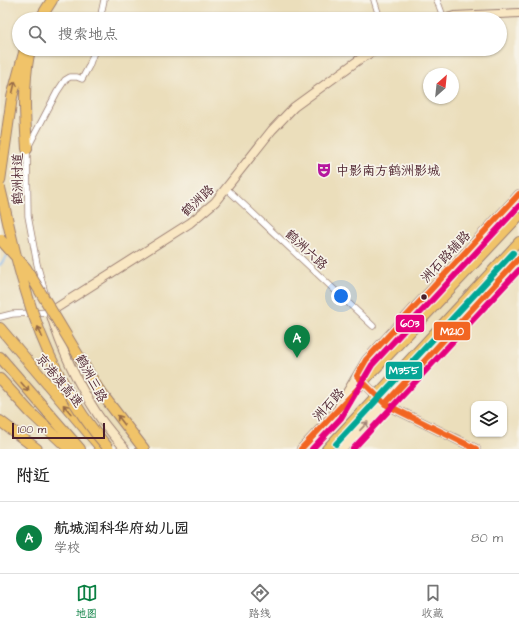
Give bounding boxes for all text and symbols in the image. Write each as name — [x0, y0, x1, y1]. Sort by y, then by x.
search box — [12, 12, 507, 56]
icon: search — [26, 23, 48, 45]
text: 搜索地点 — [58, 24, 118, 45]
north arrow — [423, 68, 459, 104]
one-way arrow — [11, 81, 19, 94]
street label: 鹤洲村道 — [9, 153, 27, 205]
theatre icon: 中影南方鹤洲影城 — [315, 161, 333, 179]
place label: 中影南方鹤洲影城 — [336, 162, 440, 180]
street label: 鹤洲路 — [177, 181, 218, 221]
street label: 鹤洲六路 — [281, 225, 331, 274]
street label: 洲石路辅路 — [417, 227, 474, 287]
your location — [331, 286, 351, 306]
unlabelled marker — [419, 292, 429, 302]
line badge: 603 — [395, 314, 425, 333]
text: 603 — [400, 316, 420, 331]
line badge: M210 — [433, 321, 471, 341]
text: M210 — [440, 324, 464, 339]
pin: A — [284, 325, 310, 358]
one-way arrow — [36, 326, 43, 338]
street label: 京港澳高速 — [31, 350, 87, 411]
street label: 鹤洲三路 — [71, 351, 111, 406]
line badge: M355 — [385, 361, 423, 380]
text: M355 — [389, 363, 419, 378]
one-way arrow — [21, 381, 30, 392]
street label: 洲石路 — [309, 384, 349, 425]
map controls — [471, 401, 507, 437]
button: layers — [471, 401, 507, 437]
one-way arrow — [63, 403, 72, 414]
one-way arrow — [117, 414, 126, 425]
scale bar — [12, 421, 105, 440]
one-way arrow — [359, 421, 368, 432]
text: 100 m — [18, 422, 46, 437]
text: 附近 — [16, 464, 50, 488]
text: 航城润科华府幼儿园 — [54, 518, 189, 539]
text: A — [25, 529, 33, 547]
text: 80 m — [471, 529, 503, 547]
text: 学校 — [54, 539, 80, 557]
tab: 地图 — [76, 582, 98, 621]
tab: 路线 — [249, 582, 271, 621]
tab: 收藏 — [422, 582, 444, 621]

